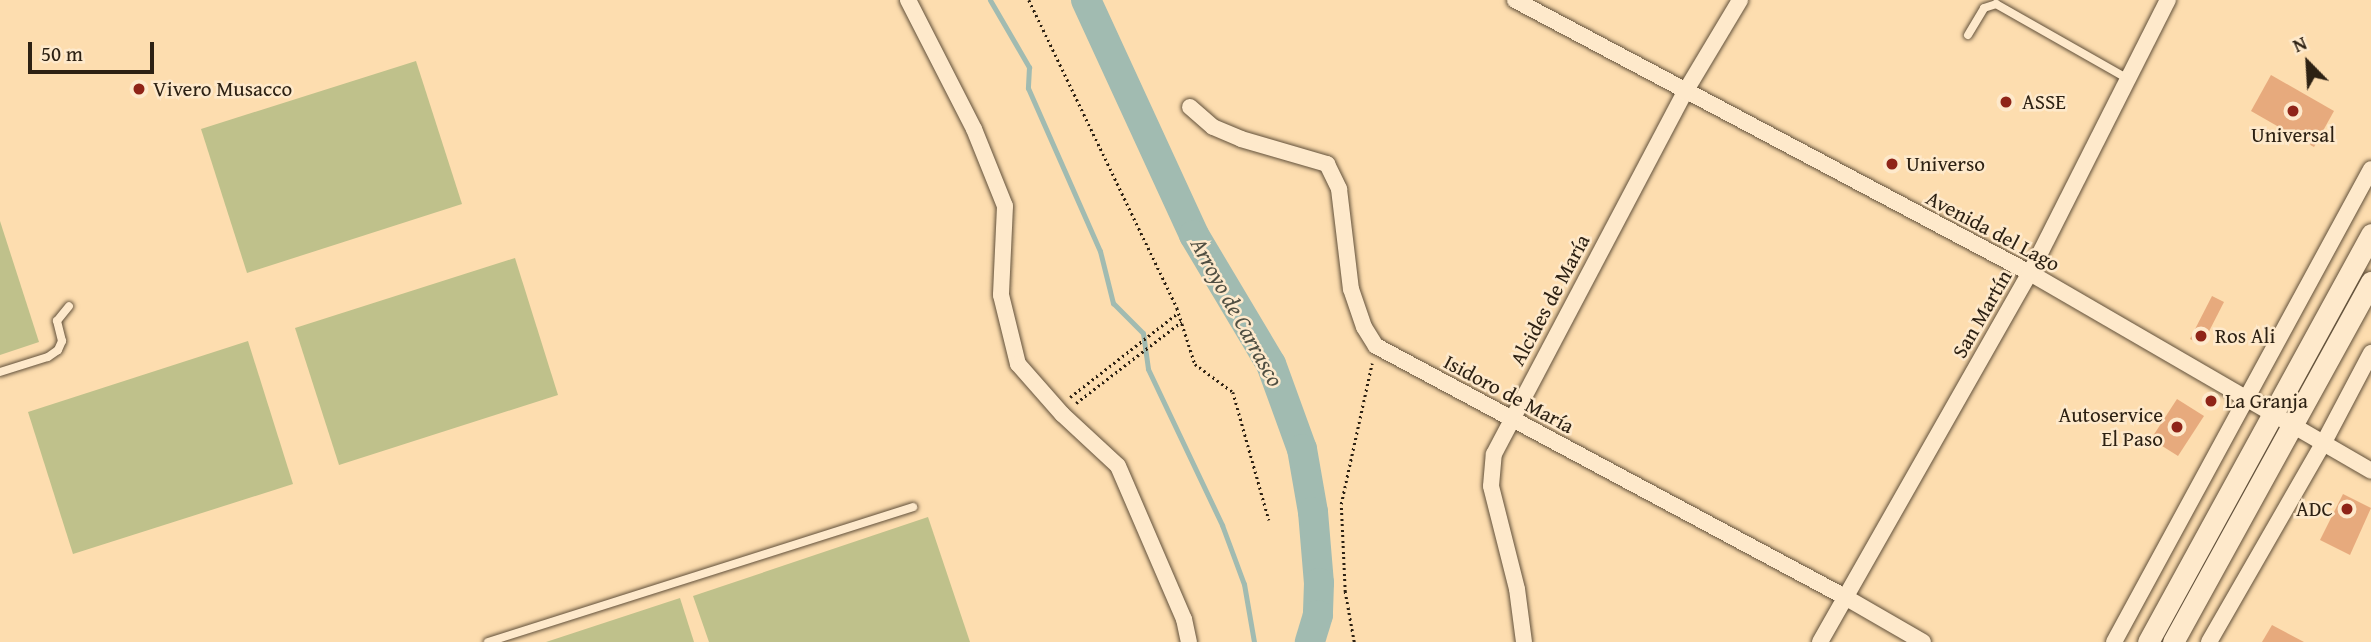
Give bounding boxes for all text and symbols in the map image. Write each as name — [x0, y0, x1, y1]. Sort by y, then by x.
scale bar — [32, 28, 158, 72]
north arrow — [2273, 28, 2343, 98]
text: N — [2288, 28, 2311, 59]
text: 50 m — [41, 38, 83, 69]
place label: Vivero Musacco — [153, 76, 292, 102]
marker: Vivero Musacco — [131, 81, 147, 97]
place label: ASSE — [2022, 89, 2066, 115]
marker: ASSE — [1996, 92, 2016, 112]
marker: Universal — [2285, 103, 2301, 119]
place label: Universal — [2251, 122, 2335, 148]
place label: Universo — [1906, 151, 1985, 177]
marker: Universo — [1884, 156, 1900, 172]
street label: Avenida del Lago — [1922, 185, 2064, 277]
street label: Alcides de María — [1505, 230, 1595, 370]
water label: Arroyo de Carrasco — [1185, 233, 1289, 391]
street label: San Martín — [1947, 265, 2017, 363]
place label: Ros Ali — [2215, 323, 2275, 349]
marker: Ros Ali — [2193, 328, 2209, 344]
street label: Isidoro de María — [1440, 349, 1578, 439]
place label: La Granja — [2225, 388, 2308, 414]
marker: La Granja — [2203, 393, 2219, 409]
place label: Autoservice El Paso — [2058, 402, 2163, 452]
marker: Autoservice El Paso — [2169, 419, 2185, 435]
place label: ADC — [2296, 496, 2333, 522]
marker: ADC — [2339, 501, 2355, 517]

